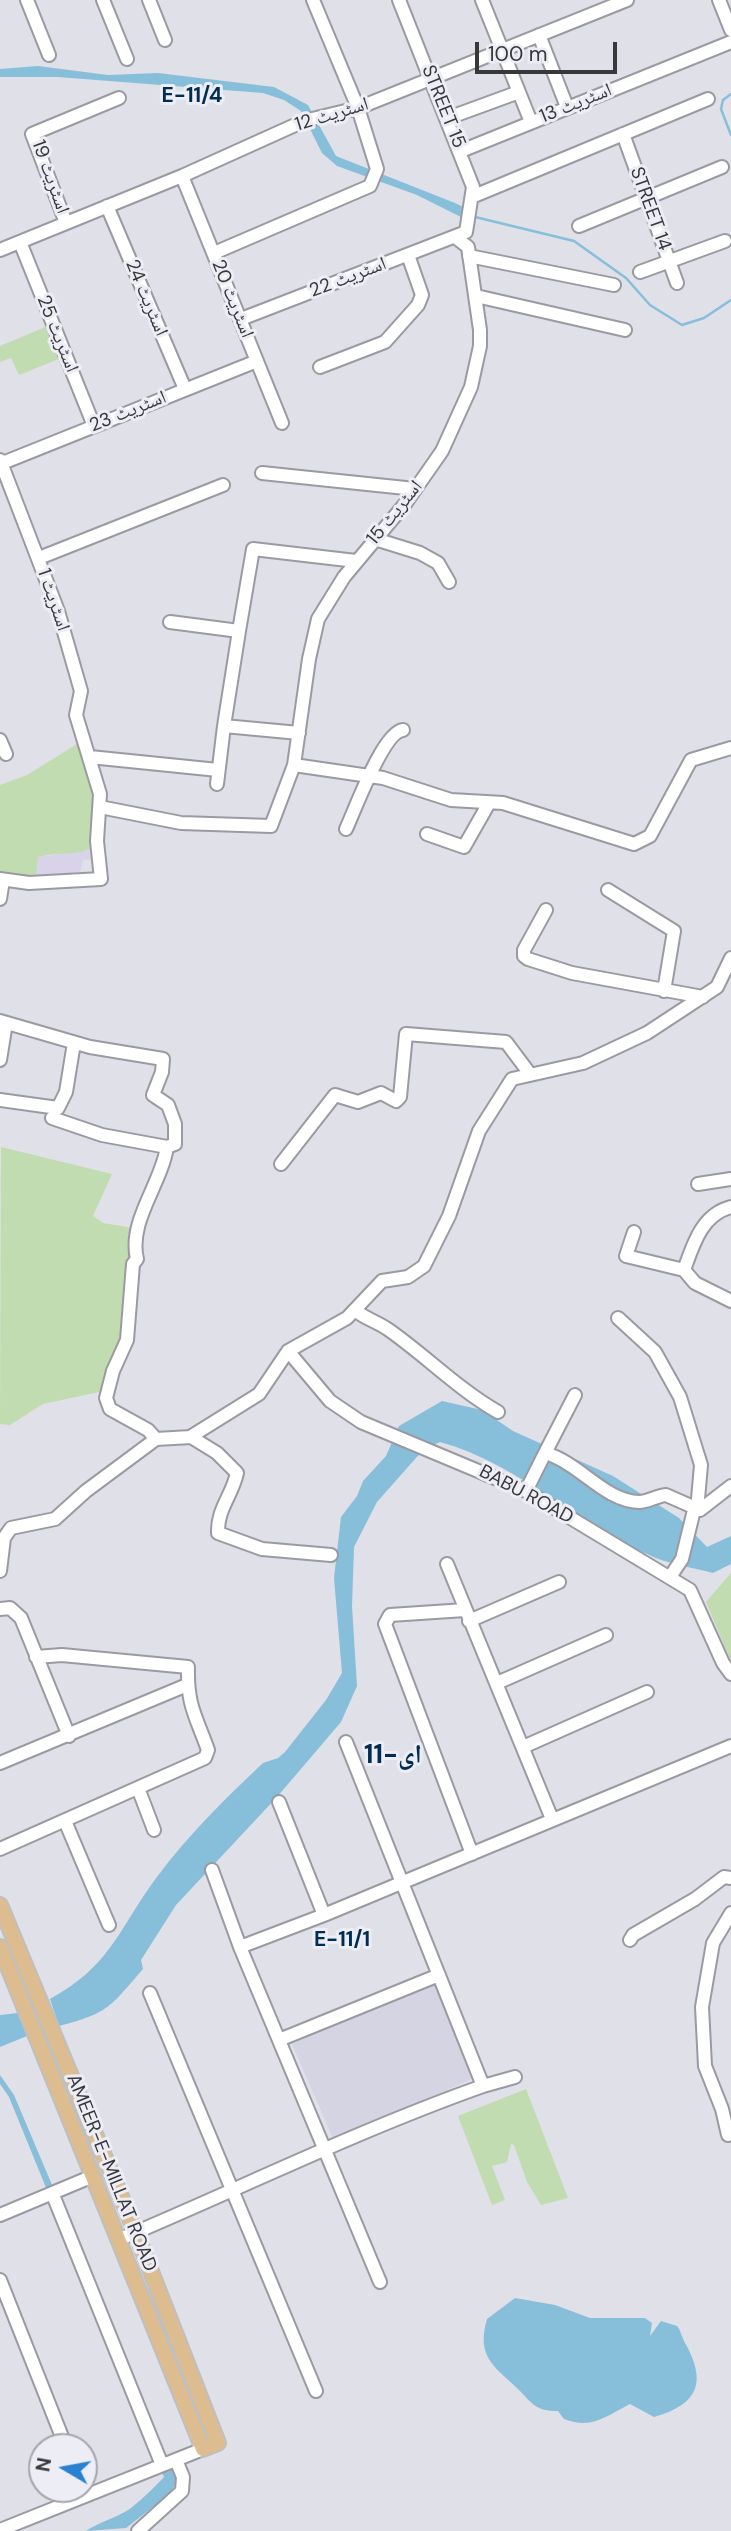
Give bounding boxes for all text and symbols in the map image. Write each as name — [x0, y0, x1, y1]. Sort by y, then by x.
scale bar — [479, 28, 621, 72]
text: 100 m — [488, 40, 548, 68]
street label: STREET 15 — [416, 62, 470, 152]
street label: اسٹریٹ 13 — [537, 79, 615, 129]
district label: E-11/4 — [162, 83, 222, 109]
street label: اسٹریٹ 12 — [293, 93, 371, 137]
street label: اسٹریٹ 19 — [26, 137, 74, 217]
street label: STREET 14 — [624, 164, 676, 254]
street label: اسٹریٹ 22 — [306, 253, 390, 303]
street label: اسٹریٹ 24 — [120, 256, 172, 340]
street label: اسٹریٹ 20 — [206, 257, 258, 341]
street label: اسٹریٹ 25 — [31, 292, 83, 376]
street label: اسٹریٹ 23 — [86, 386, 170, 438]
street label: اسٹریٹ 15 — [362, 476, 428, 550]
street label: اسٹریٹ 1 — [32, 566, 74, 634]
street label: BABU ROAD — [475, 1461, 577, 1529]
district label: ای-11 — [364, 1740, 422, 1772]
district label: E-11/1 — [314, 1927, 370, 1953]
street label: AMEER-E-MILLAT ROAD — [61, 2071, 161, 2275]
north arrow — [28, 2433, 98, 2503]
text: N — [30, 2456, 57, 2474]

